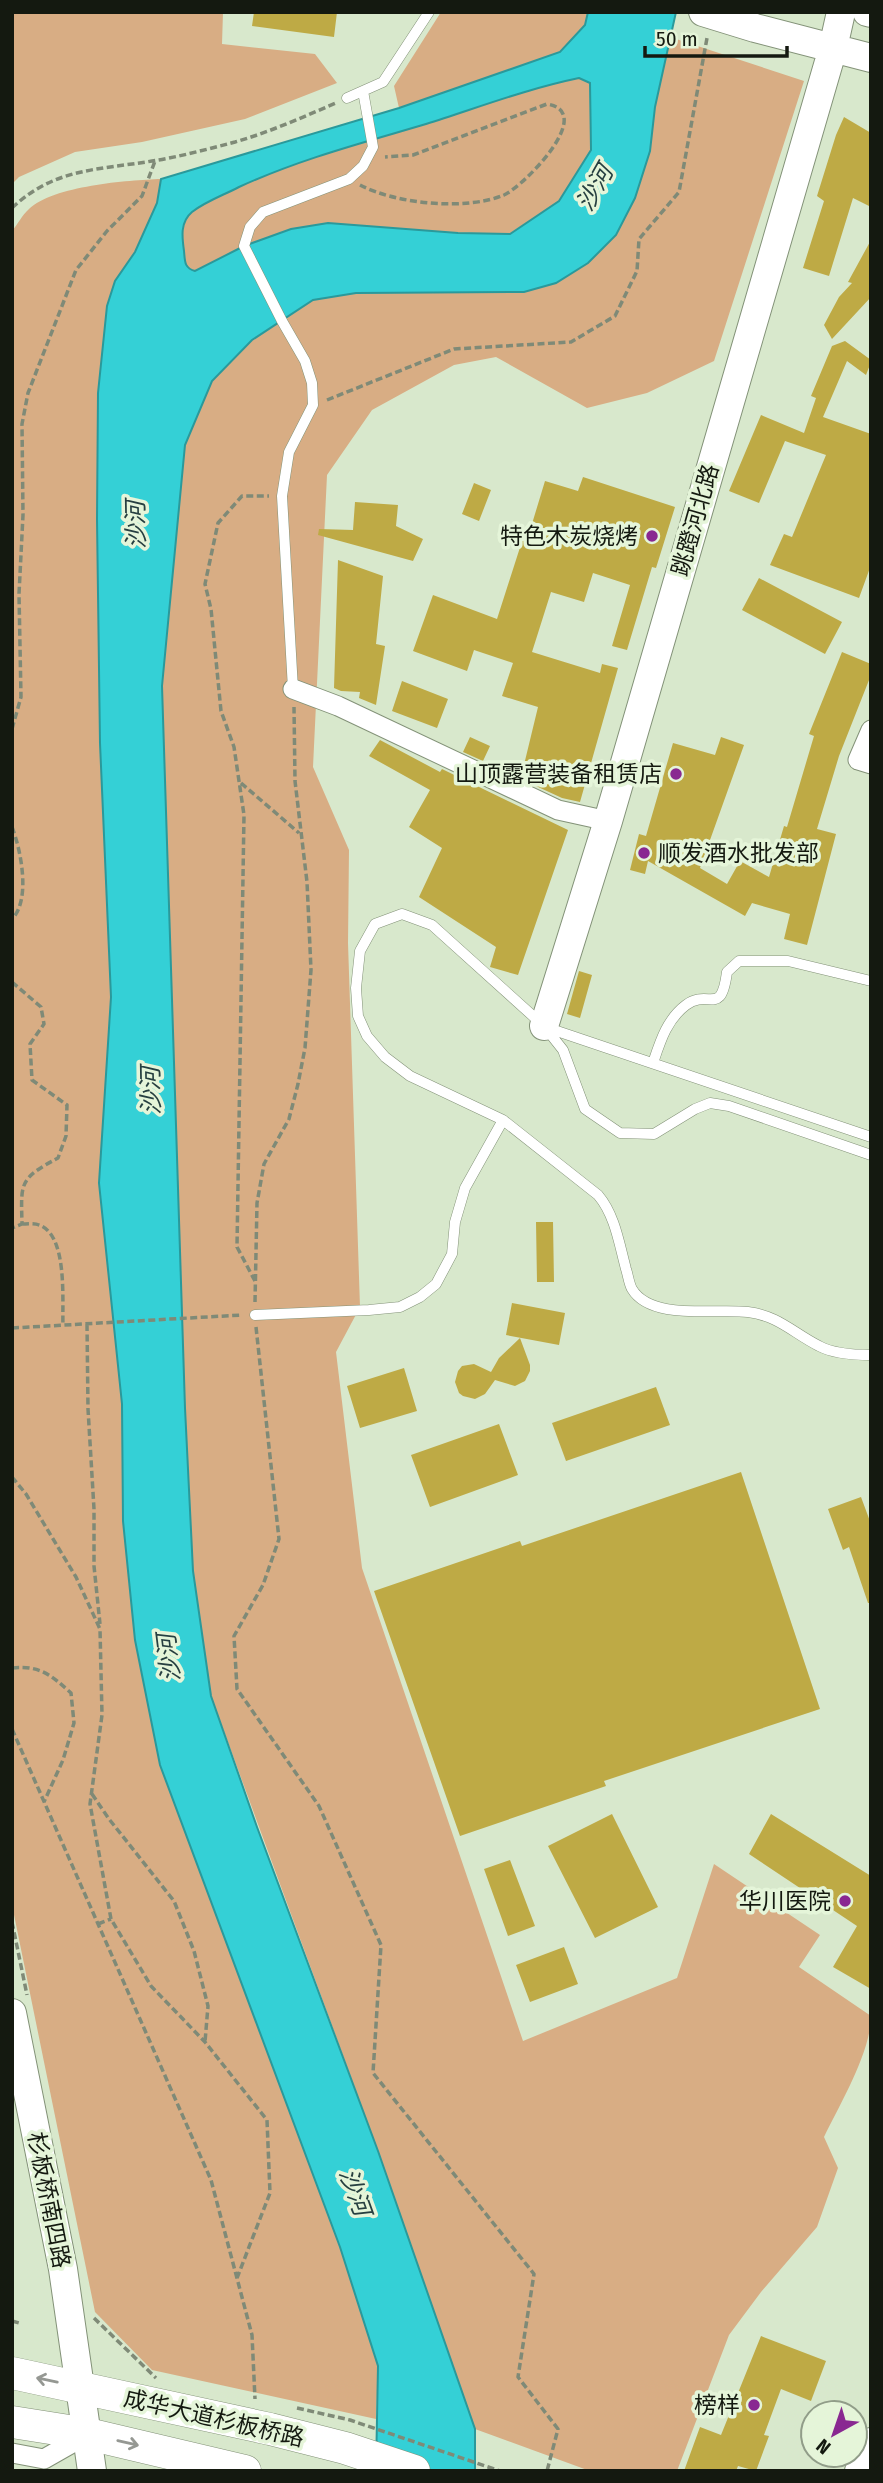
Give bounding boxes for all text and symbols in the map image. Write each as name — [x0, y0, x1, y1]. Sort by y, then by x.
scale bar — [645, 14, 787, 58]
text: 50 m — [656, 26, 698, 52]
water label: 沙河 — [571, 157, 621, 216]
street label: 跳蹬河北路 — [666, 461, 724, 579]
water label: 沙河 — [122, 497, 150, 549]
place label: 特色木炭烧烤 — [500, 522, 638, 550]
marker: 特色木炭烧烤 — [644, 528, 660, 544]
place label: 山顶露营装备租赁店 — [455, 760, 662, 788]
marker: 山顶露营装备租赁店 — [668, 766, 684, 782]
place label: 顺发酒水批发部 — [658, 839, 819, 867]
marker: 顺发酒水批发部 — [636, 845, 652, 861]
water label: 沙河 — [137, 1063, 165, 1115]
water label: 沙河 — [152, 1629, 186, 1684]
place label: 华川医院 — [739, 1887, 831, 1915]
marker: 华川医院 — [837, 1893, 853, 1909]
street label: 杉板桥南四路 — [22, 2130, 76, 2270]
water label: 沙河 — [334, 2165, 378, 2223]
one-way arrow — [36, 2373, 59, 2387]
street label: 成华大道杉板桥路 — [121, 2384, 307, 2452]
place label: 榜样 — [694, 2391, 740, 2419]
marker: 榜样 — [746, 2397, 762, 2413]
north arrow — [799, 2399, 869, 2469]
text: N — [812, 2434, 835, 2459]
one-way arrow — [116, 2437, 138, 2450]

